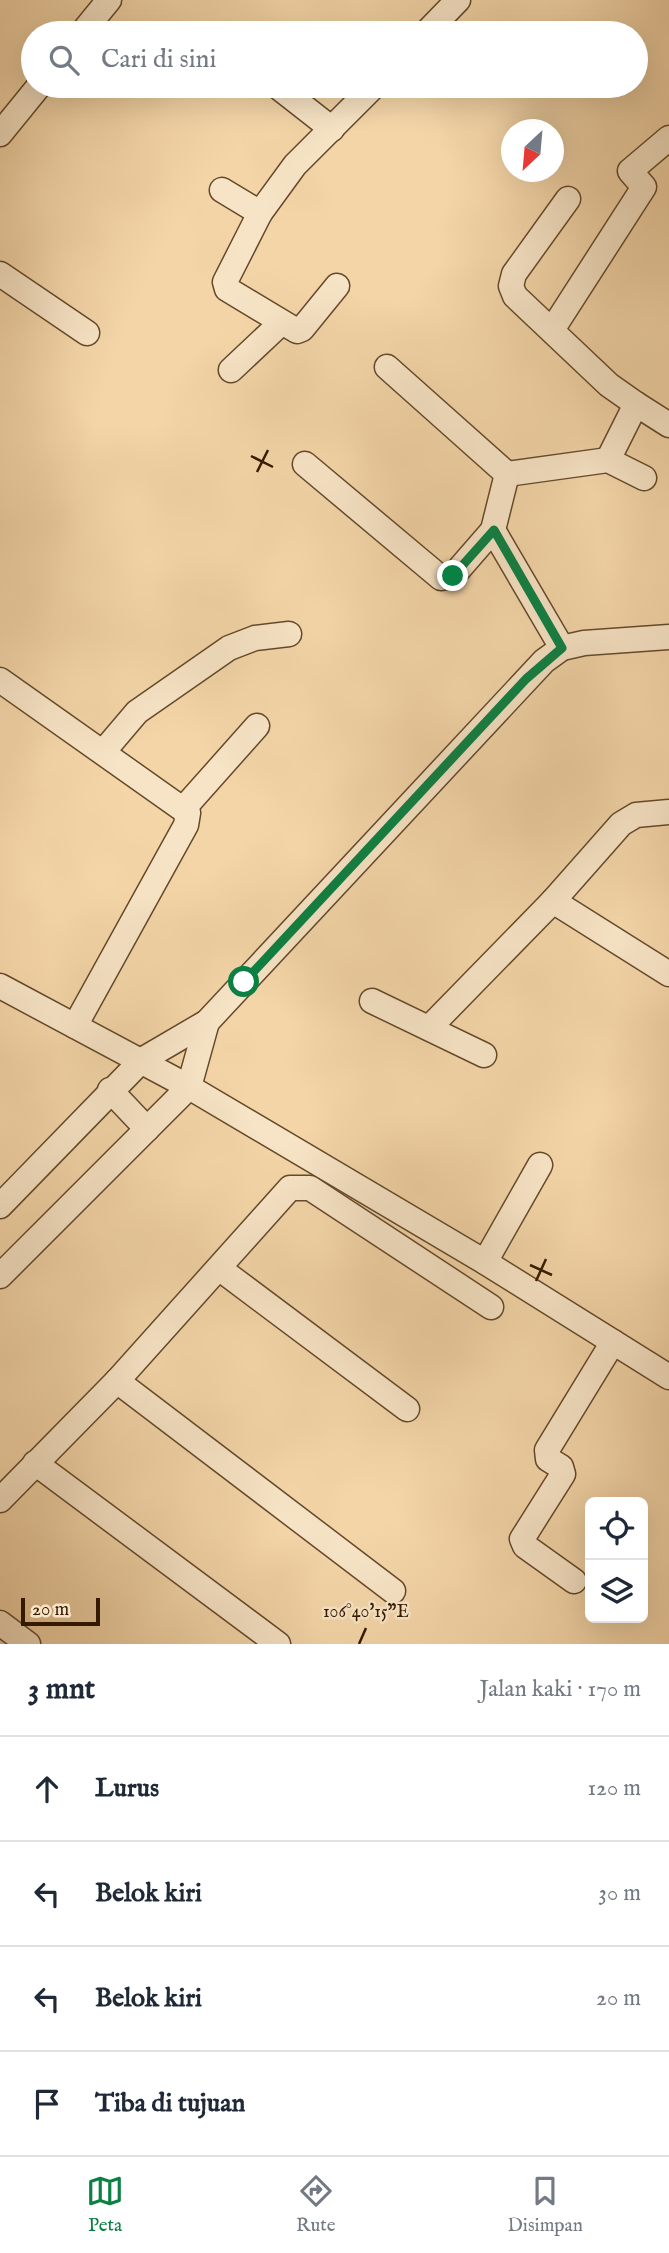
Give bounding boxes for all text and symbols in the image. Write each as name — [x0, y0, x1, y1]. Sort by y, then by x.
search box — [21, 21, 648, 98]
icon: search — [45, 41, 83, 79]
text: Cari di sini — [101, 43, 216, 76]
north arrow — [501, 119, 564, 182]
route end — [437, 560, 468, 591]
route start — [228, 966, 259, 997]
map controls — [585, 1497, 648, 1623]
button: locate — [585, 1497, 648, 1560]
button: layers — [585, 1560, 648, 1623]
scale bar — [21, 1595, 100, 1627]
text: 20 m — [32, 1598, 69, 1622]
text: 106°40'15"E — [323, 1601, 409, 1624]
text: 3 mnt — [28, 1671, 95, 1709]
text: Jalan kaki · 170 m — [480, 1675, 641, 1704]
icon: ahead — [28, 1770, 66, 1808]
text: Lurus — [95, 1772, 159, 1805]
text: 120 m — [588, 1774, 641, 1803]
icon: left — [28, 1875, 66, 1913]
text: Belok kiri — [95, 1877, 202, 1910]
text: 30 m — [598, 1879, 641, 1908]
icon: left — [28, 1980, 66, 2018]
text: Belok kiri — [95, 1982, 202, 2015]
text: 20 m — [596, 1984, 641, 2013]
icon: arrive — [28, 2085, 66, 2123]
text: Tiba di tujuan — [95, 2087, 245, 2120]
tab: Peta — [86, 2172, 124, 2238]
tab: Rute — [296, 2172, 336, 2238]
tab: Disimpan — [508, 2172, 583, 2238]

